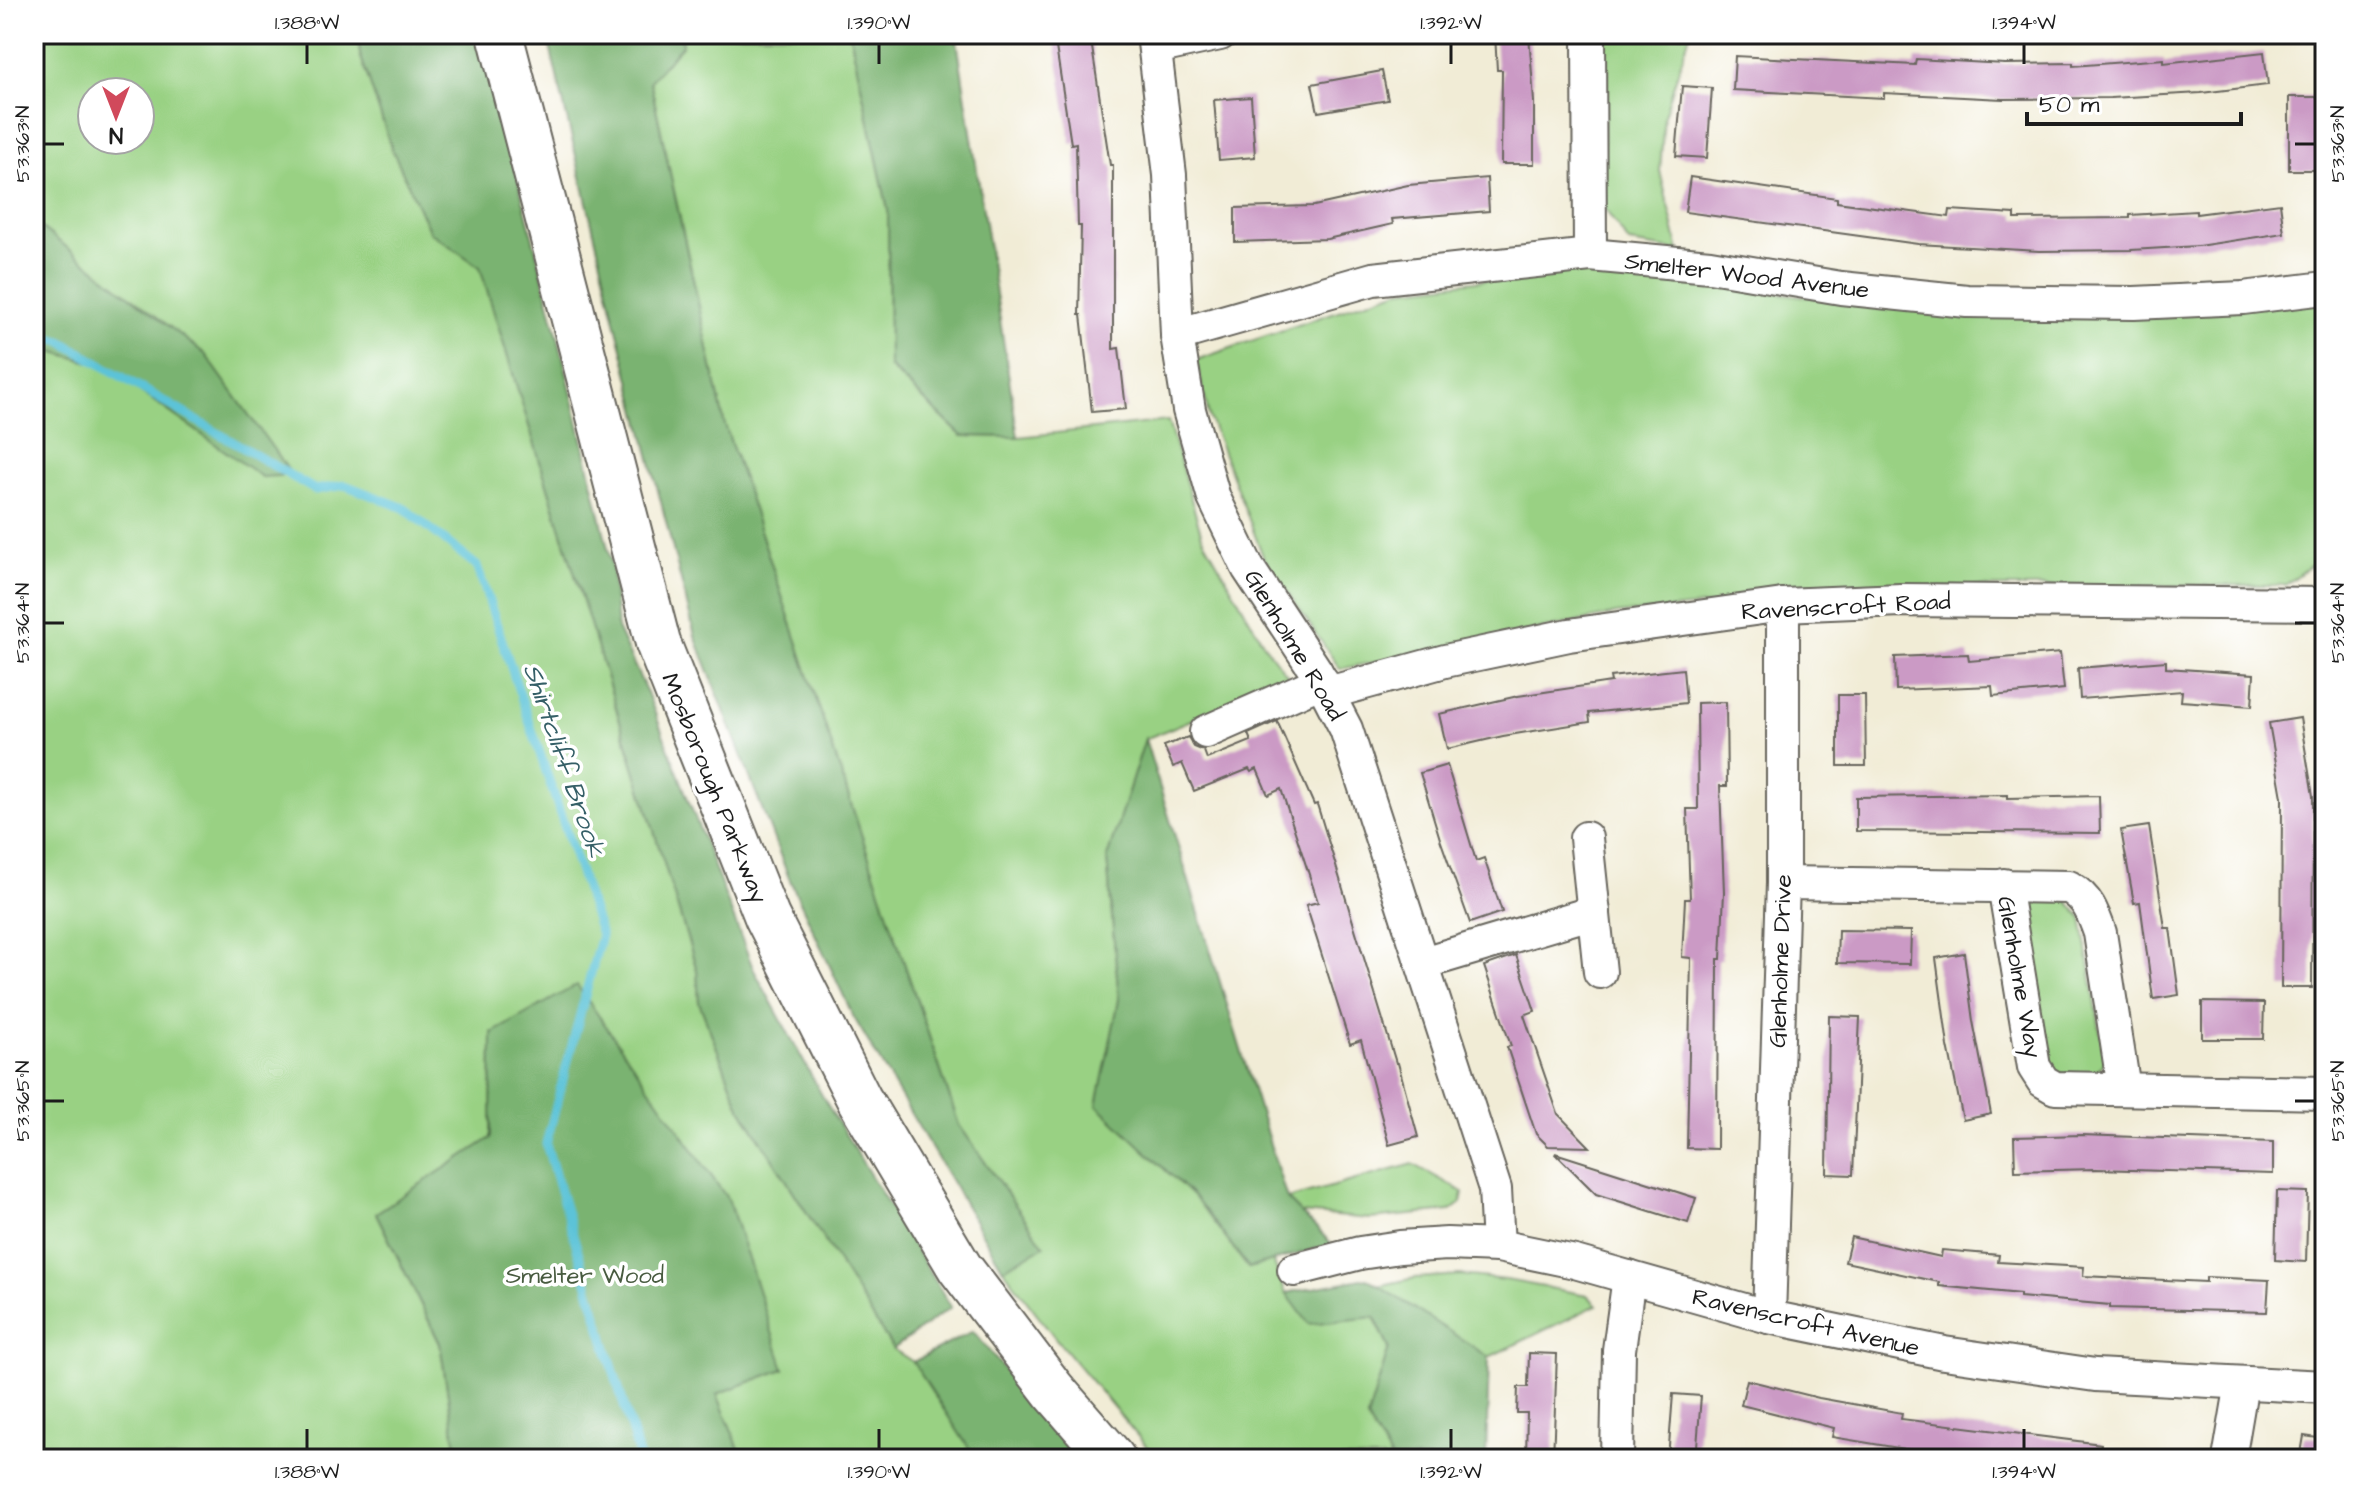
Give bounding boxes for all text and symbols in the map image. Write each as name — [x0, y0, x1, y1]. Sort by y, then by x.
text: 1.388°W — [275, 9, 340, 37]
text: 1.390°W — [848, 9, 911, 37]
text: 1.392°W — [1420, 9, 1482, 37]
text: 1.394°W — [1992, 9, 2056, 37]
north arrow — [76, 76, 156, 156]
scale bar — [2027, 76, 2241, 126]
text: 50 m — [2039, 88, 2100, 122]
text: 53.363°N — [9, 106, 37, 182]
text: 53.363°N — [2324, 106, 2352, 182]
text: N — [109, 119, 123, 150]
street label: Smelter Wood Avenue — [1623, 244, 1871, 308]
street label: Glenholme Road — [1236, 563, 1353, 728]
text: 53.364°N — [9, 583, 37, 663]
text: 53.364°N — [2324, 583, 2352, 663]
street label: Ravenscroft Road — [1741, 585, 1952, 629]
water label: Shirtcliff Brook — [514, 659, 614, 863]
street label: Mosborough Parkway — [651, 668, 776, 909]
street label: Glenholme Drive — [1761, 874, 1801, 1048]
street label: Glenholme Way — [1987, 894, 2050, 1061]
text: 53.365°N — [9, 1061, 37, 1141]
text: 53.365°N — [2324, 1061, 2352, 1141]
park label: Smelter Wood — [506, 1259, 664, 1293]
street label: Ravenscroft Avenue — [1689, 1280, 1923, 1366]
text: 1.388°W — [275, 1458, 340, 1486]
text: 1.390°W — [848, 1458, 911, 1486]
text: 1.392°W — [1420, 1458, 1482, 1486]
text: 1.394°W — [1992, 1458, 2056, 1486]

